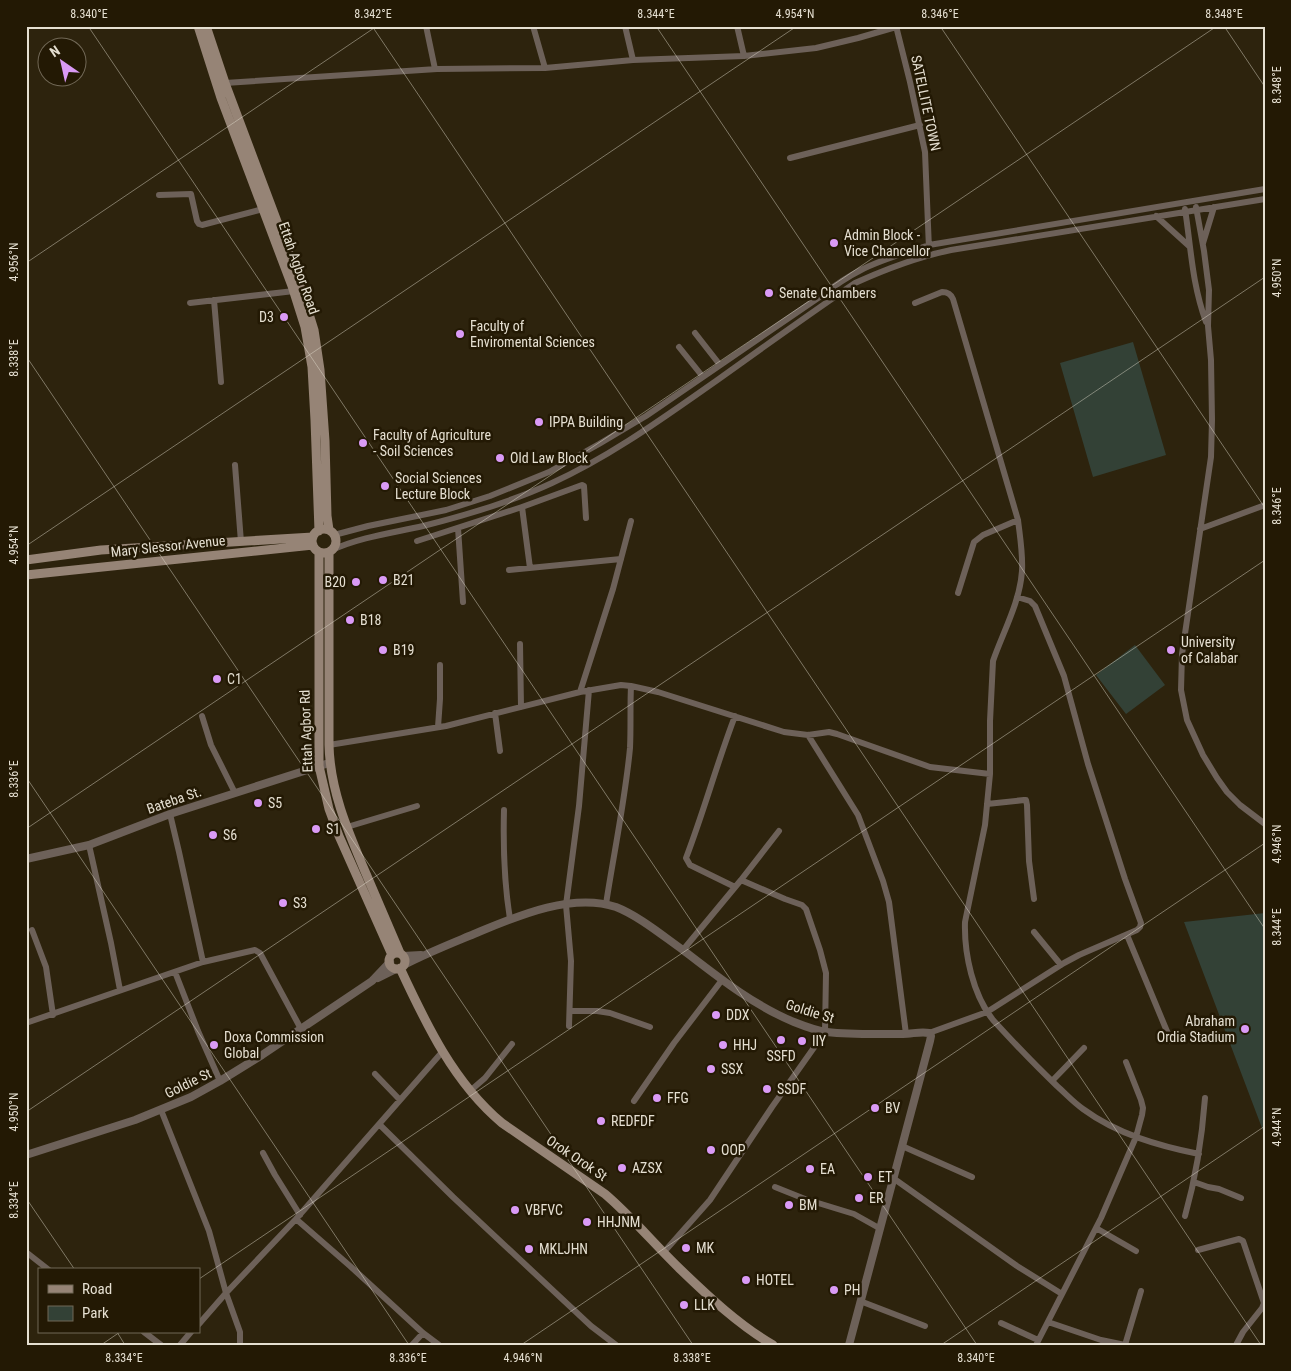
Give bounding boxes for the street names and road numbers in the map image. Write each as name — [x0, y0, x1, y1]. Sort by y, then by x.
street label: SATELLITE TOWN — [908, 54, 944, 152]
street label: Ettah Agbor Road — [276, 220, 322, 316]
street label: Mary Slessor Avenue — [110, 532, 227, 560]
street label: Ettah Agbor Rd — [297, 689, 315, 773]
street label: Bateba St. — [144, 783, 204, 817]
street label: Goldie St — [784, 996, 836, 1026]
street label: Goldie St — [162, 1065, 214, 1101]
street label: Orok Orok St — [544, 1132, 610, 1184]

